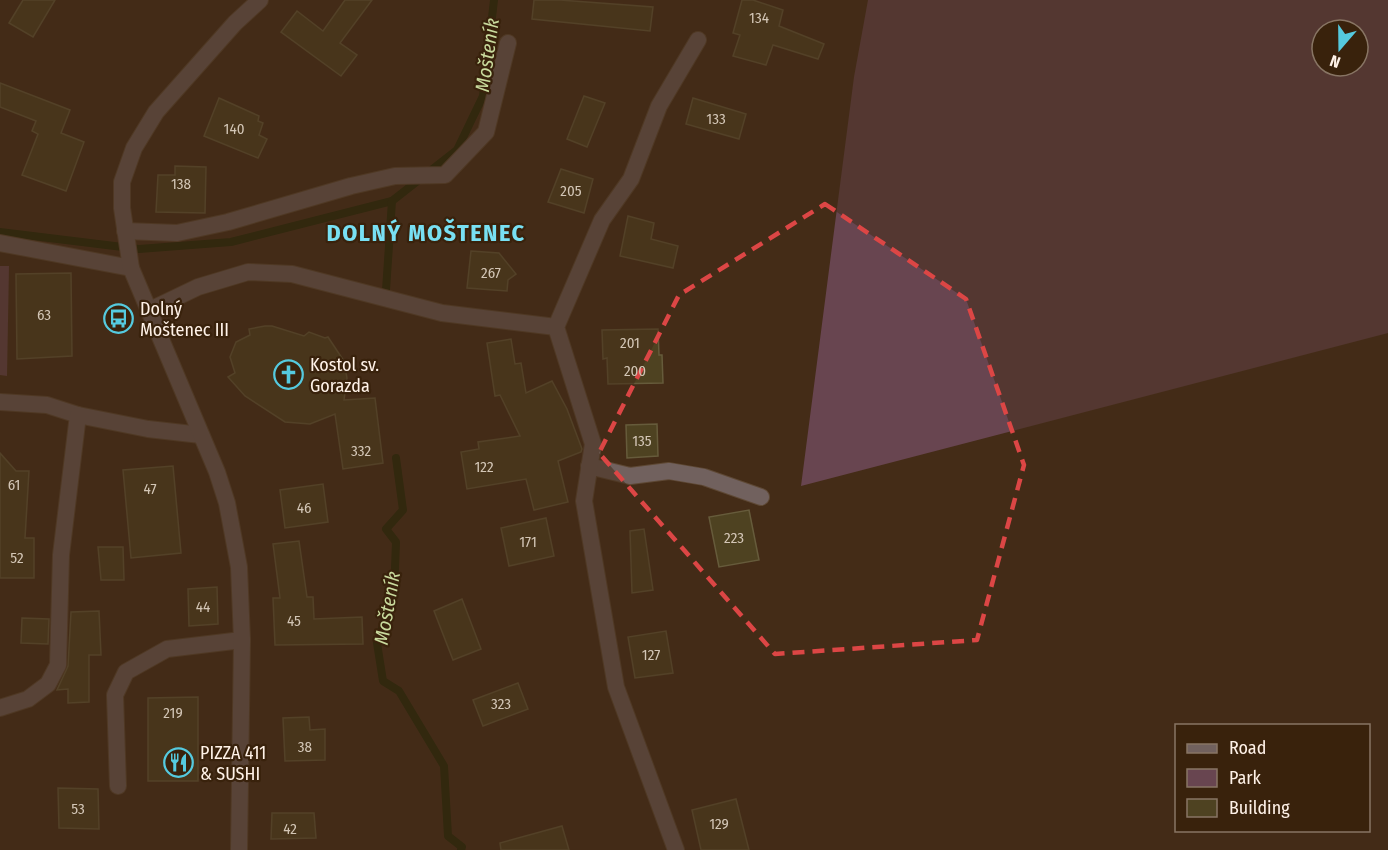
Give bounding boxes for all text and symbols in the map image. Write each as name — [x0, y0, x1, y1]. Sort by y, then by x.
house number: 134 — [749, 9, 769, 27]
water label: Mošteník — [470, 16, 504, 93]
north arrow — [1310, 18, 1370, 78]
text: N — [1327, 51, 1343, 72]
house number: 133 — [706, 110, 726, 128]
house number: 140 — [224, 120, 244, 138]
house number: 138 — [171, 175, 191, 193]
house number: 205 — [560, 182, 582, 200]
district label: DOLNÝ MOŠTENEC — [326, 218, 526, 247]
house number: 267 — [481, 264, 501, 282]
place label: Dolný Moštenec III — [140, 298, 229, 341]
bus stop icon: Dolný Moštenec III — [103, 303, 135, 335]
house number: 63 — [37, 306, 51, 324]
house number: 201 — [620, 334, 640, 352]
place label: Kostol sv. Gorazda — [310, 354, 379, 397]
church icon: Kostol sv. Gorazda — [273, 359, 305, 391]
house number: 200 — [624, 362, 646, 380]
house number: 135 — [632, 432, 652, 450]
house number: 332 — [351, 442, 371, 460]
house number: 122 — [474, 458, 494, 476]
house number: 61 — [8, 476, 20, 494]
house number: 47 — [143, 480, 157, 498]
house number: 46 — [297, 499, 311, 517]
house number: 223 — [724, 529, 744, 547]
house number: 171 — [519, 533, 537, 551]
house number: 52 — [10, 549, 24, 567]
water label: Mošteník — [369, 569, 405, 647]
house number: 44 — [196, 598, 210, 616]
house number: 45 — [287, 612, 301, 630]
house number: 127 — [642, 646, 660, 664]
house number: 323 — [491, 695, 511, 713]
house number: 219 — [163, 704, 183, 722]
legend — [1175, 724, 1370, 832]
text: Road — [1229, 737, 1266, 759]
house number: 38 — [298, 738, 312, 756]
place label: PIZZA 411 & SUSHI — [200, 742, 266, 785]
restaurant icon: PIZZA 411 & SUSHI — [163, 747, 195, 779]
text: Park — [1229, 767, 1262, 789]
text: Building — [1229, 797, 1290, 819]
house number: 53 — [71, 800, 85, 818]
house number: 129 — [709, 815, 729, 833]
house number: 42 — [283, 820, 297, 838]

